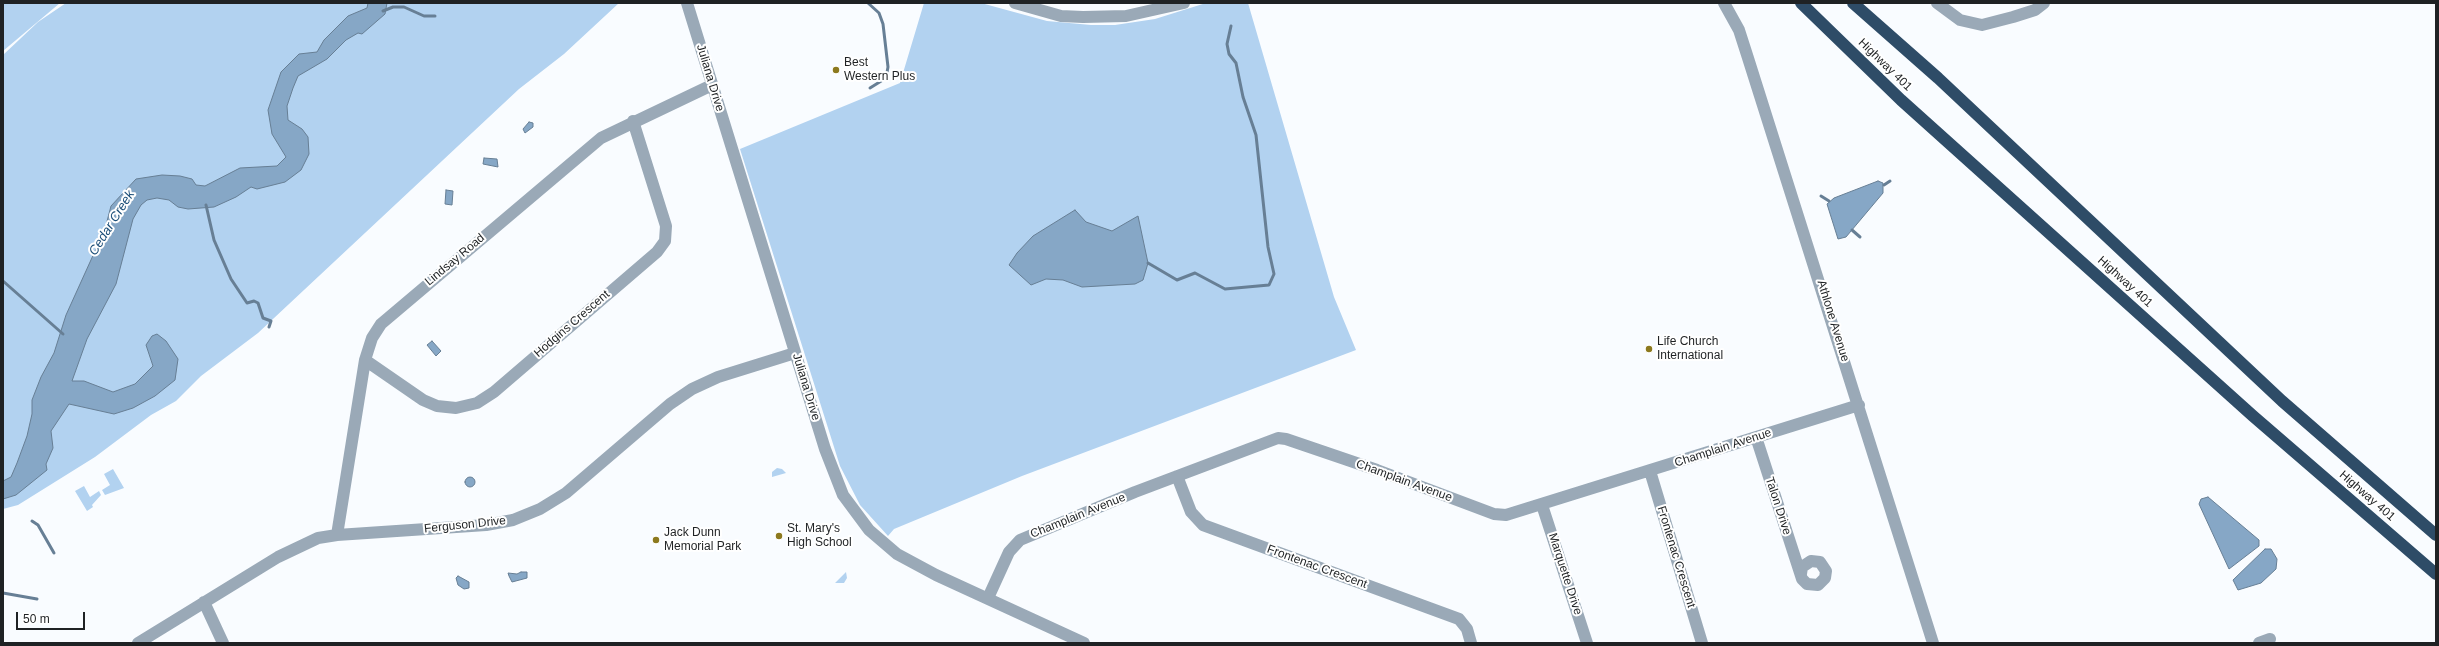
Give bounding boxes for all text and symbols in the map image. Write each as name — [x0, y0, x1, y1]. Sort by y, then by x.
street label: Highway 401 — [1855, 36, 1915, 94]
street label: Juliana Drive — [693, 43, 727, 113]
place label: Best Western Plus — [844, 56, 915, 84]
marker: Best Western Plus — [831, 65, 841, 75]
water label: Cedar Creek — [86, 188, 138, 258]
street label: Lindsay Road — [422, 231, 488, 289]
street label: Highway 401 — [2094, 253, 2156, 311]
street label: Athlone Avenue — [1814, 278, 1852, 364]
street label: Hodgins Crescent — [531, 287, 613, 361]
place label: Life Church International — [1657, 335, 1723, 363]
marker: Life Church International — [1644, 344, 1654, 354]
street label: Juliana Drive — [789, 352, 823, 422]
street label: Champlain Avenue — [1673, 426, 1773, 470]
street label: Champlain Avenue — [1354, 457, 1454, 505]
street label: Highway 401 — [2336, 468, 2398, 524]
street label: Talon Drive — [1762, 475, 1794, 537]
street label: Champlain Avenue — [1028, 490, 1128, 542]
street label: Frontenac Crescent — [1654, 505, 1698, 609]
street label: Ferguson Drive — [423, 514, 507, 536]
place label: St. Mary's High School — [787, 522, 852, 550]
place label: Jack Dunn Memorial Park — [664, 526, 741, 554]
marker: St. Mary's High School — [774, 531, 784, 541]
street label: Marquette Drive — [1545, 531, 1585, 617]
marker: Jack Dunn Memorial Park — [651, 535, 661, 545]
street label: Frontenac Crescent — [1265, 542, 1369, 592]
scale bar — [18, 604, 87, 630]
text: 50 m — [23, 612, 50, 626]

